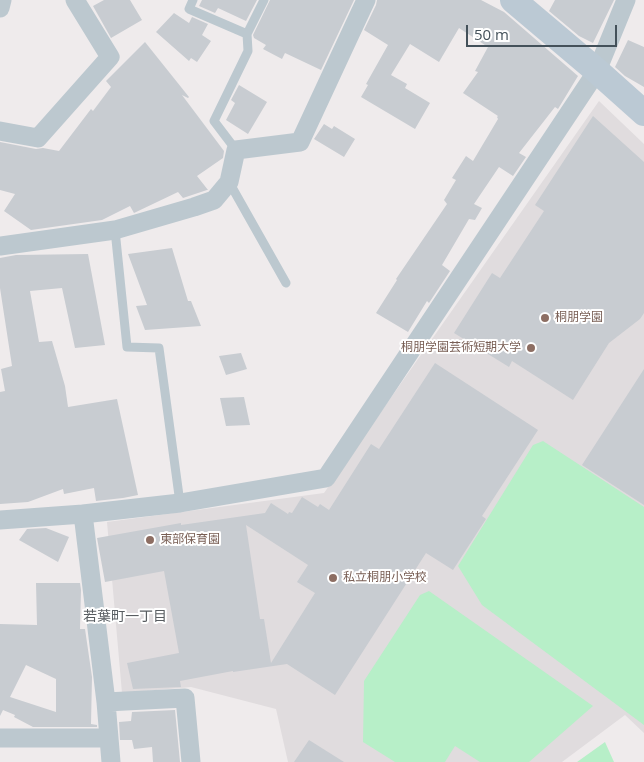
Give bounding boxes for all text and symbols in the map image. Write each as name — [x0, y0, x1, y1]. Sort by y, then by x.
scale bar — [469, 15, 620, 47]
text: 50 m — [474, 24, 509, 44]
place label: 桐朋学園 — [555, 311, 603, 325]
marker: 桐朋学園 — [539, 312, 551, 324]
place label: 桐朋学園芸術短期大学 — [401, 341, 521, 355]
marker: 桐朋学園芸術短期大学 — [525, 342, 537, 354]
place label: 東部保育園 — [160, 533, 220, 547]
marker: 東部保育園 — [144, 534, 156, 546]
place label: 私立桐朋小学校 — [343, 571, 427, 585]
marker: 私立桐朋小学校 — [327, 572, 339, 584]
district label: 若葉町一丁目 — [83, 609, 167, 625]

